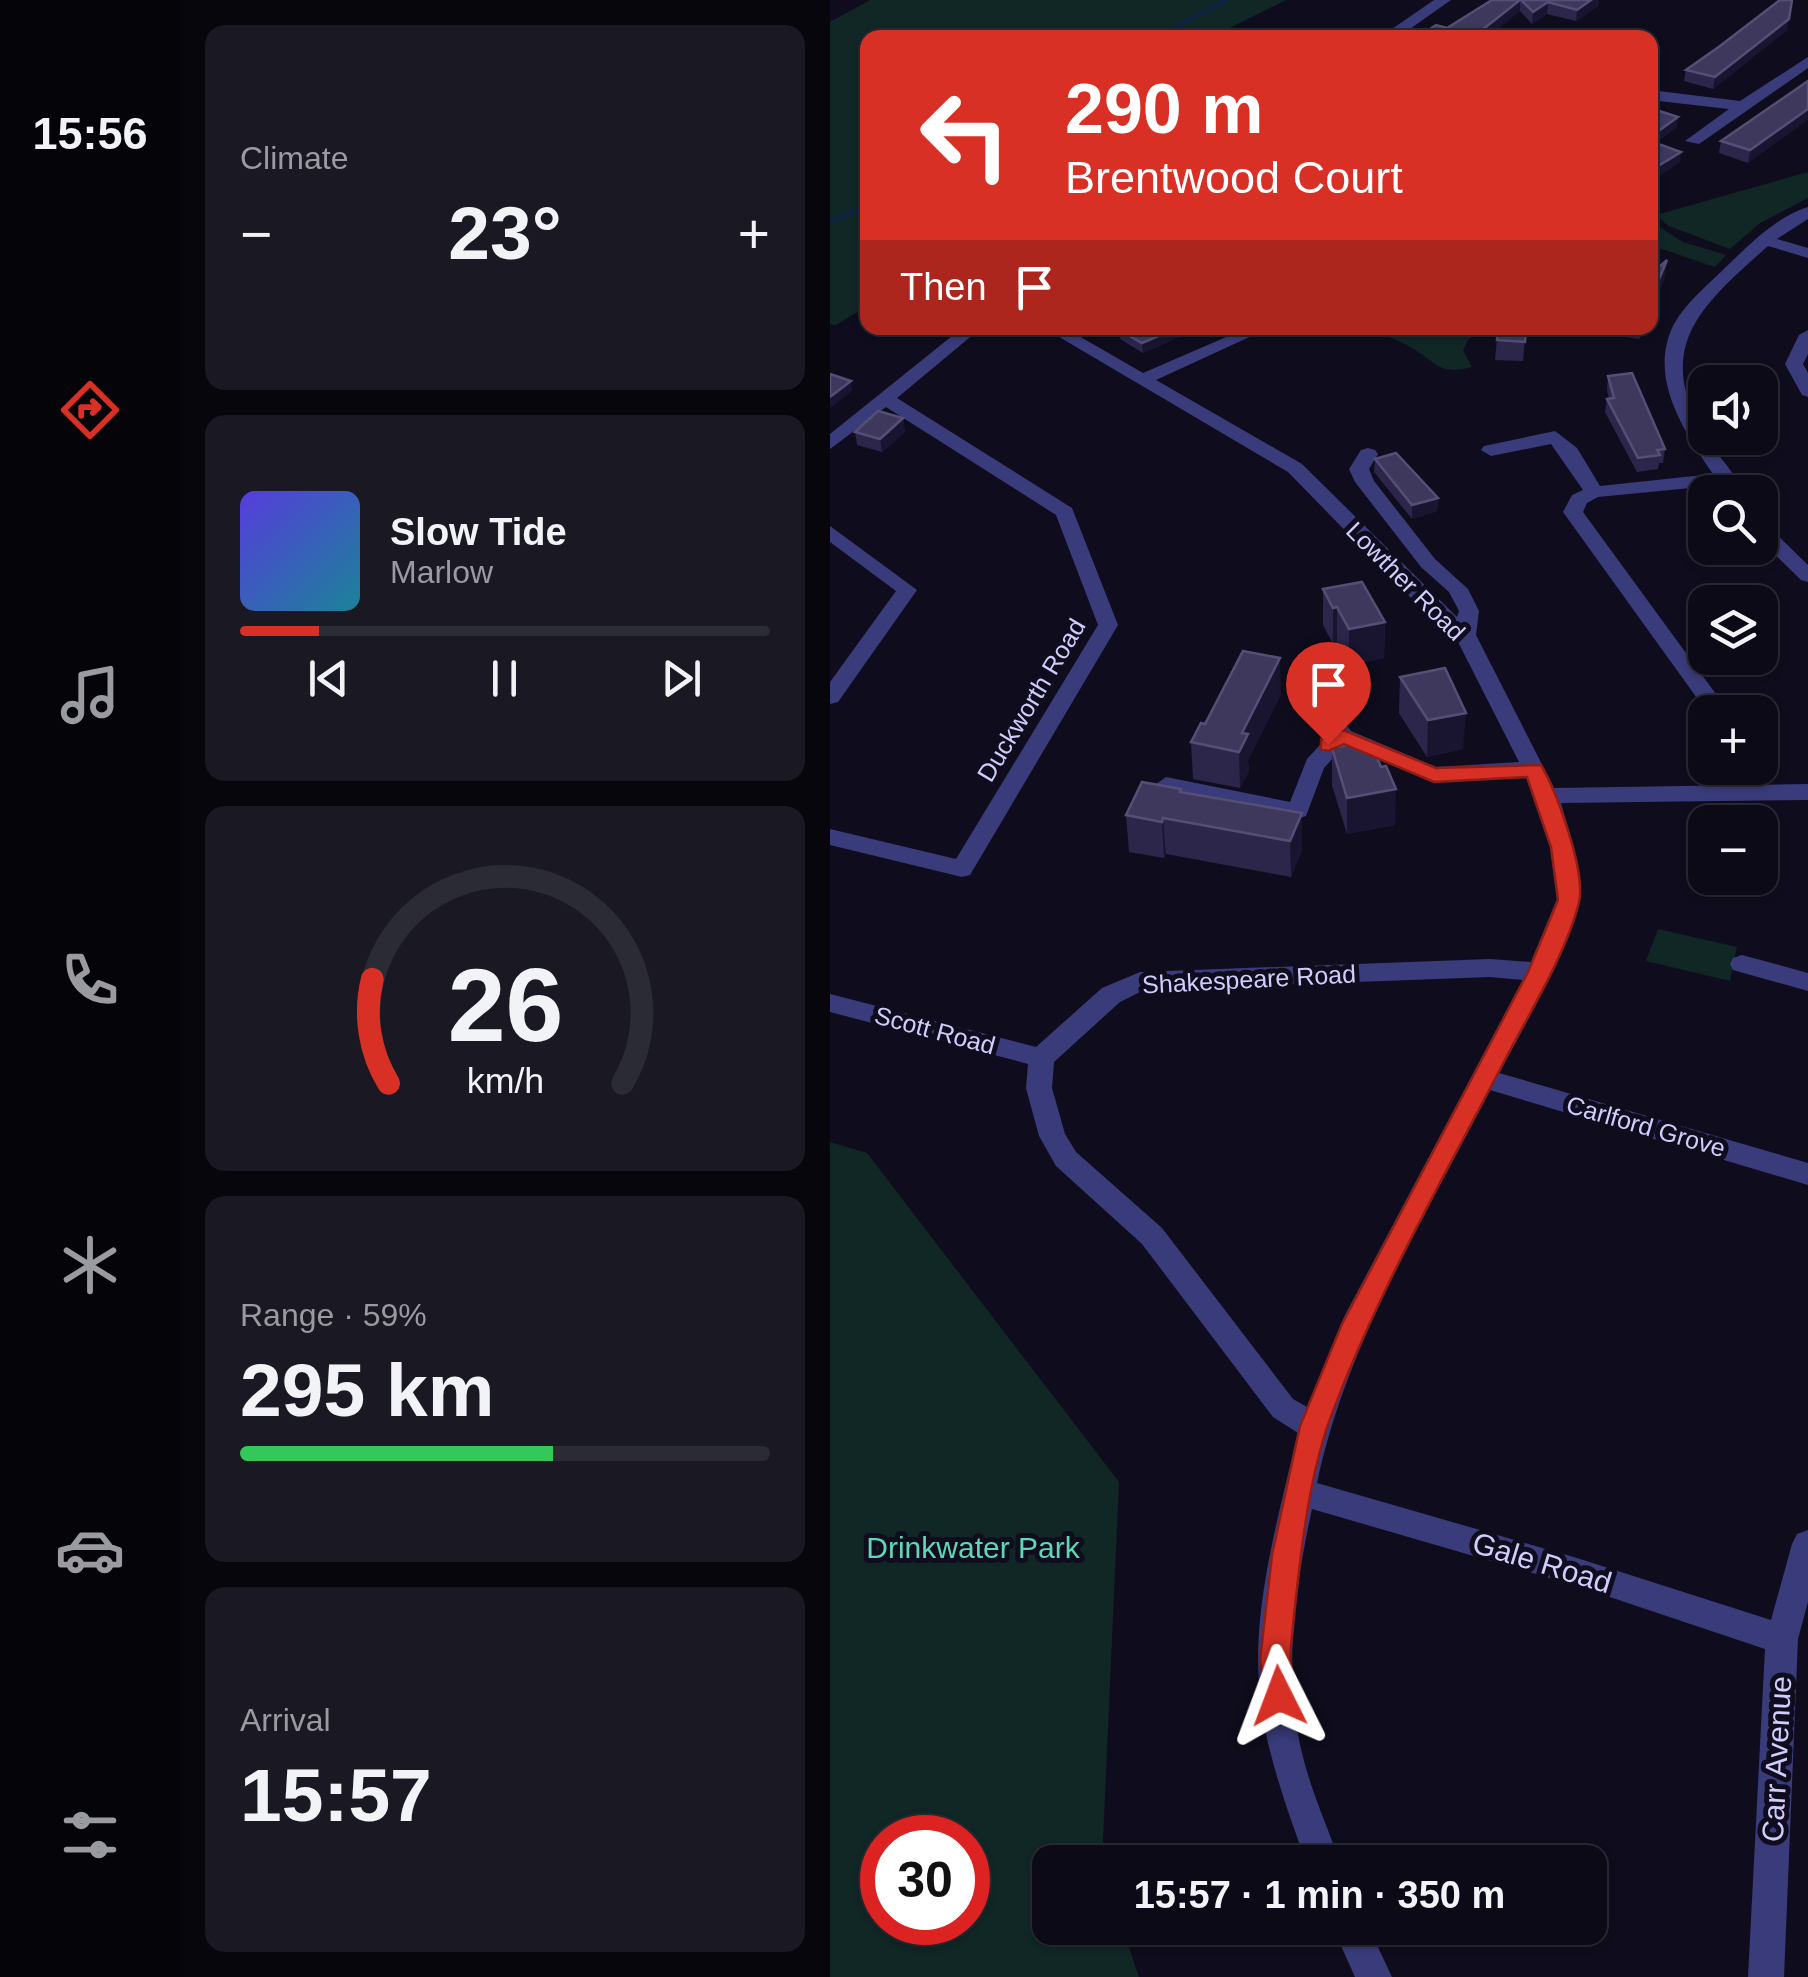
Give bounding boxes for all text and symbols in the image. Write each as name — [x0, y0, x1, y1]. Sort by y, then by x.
icon: left — [900, 70, 1030, 200]
text: 290 m — [1065, 70, 1263, 148]
text: 15:56 — [32, 108, 148, 159]
text: Climate — [240, 140, 348, 176]
text: Brentwood Court — [1065, 152, 1403, 203]
text: 23° — [448, 191, 562, 275]
text: − — [240, 203, 272, 265]
text: + — [738, 203, 770, 265]
icon: arrive — [1007, 260, 1062, 315]
text: Then — [900, 266, 987, 308]
map controls — [1688, 365, 1778, 895]
button: sound — [1688, 365, 1778, 455]
icon: directions — [55, 375, 125, 445]
button: search — [1688, 475, 1778, 565]
text: Slow Tide — [390, 511, 567, 553]
street label: Lowther Road — [1341, 516, 1471, 646]
text: Marlow — [390, 554, 493, 590]
button: layers — [1688, 585, 1778, 675]
street label: Duckworth Road — [971, 614, 1091, 786]
pin — [1286, 642, 1371, 745]
icon: previous — [301, 651, 356, 706]
icon: pause — [477, 651, 532, 706]
icon: next — [654, 651, 709, 706]
icon: arrive — [1301, 657, 1356, 712]
icon: music — [55, 660, 125, 730]
button: + — [1688, 695, 1778, 785]
button: − — [1688, 805, 1778, 895]
icon: phone — [55, 945, 125, 1015]
text: 26 — [447, 947, 563, 1063]
street label: Shakespeare Road — [1141, 959, 1357, 999]
street label: Scott Road — [872, 1000, 998, 1060]
text: km/h — [466, 1061, 544, 1101]
street label: Carlford Grove — [1563, 1090, 1729, 1162]
icon: climate — [55, 1230, 125, 1300]
text: Range · 59% — [240, 1297, 427, 1333]
text: 295 km — [240, 1348, 494, 1432]
icon: car — [55, 1515, 125, 1585]
street label: Gale Road — [1469, 1526, 1616, 1599]
park label: Drinkwater Park — [866, 1531, 1081, 1564]
position arrow — [1227, 1644, 1331, 1748]
street label: Carr Avenue — [1756, 1675, 1797, 1843]
text: Arrival — [240, 1702, 331, 1738]
text: 15:57 — [240, 1753, 432, 1837]
icon: filters — [55, 1800, 125, 1870]
speed limit sign: 30 — [860, 1815, 990, 1945]
text: 15:57 · 1 min · 350 m — [1134, 1874, 1505, 1916]

